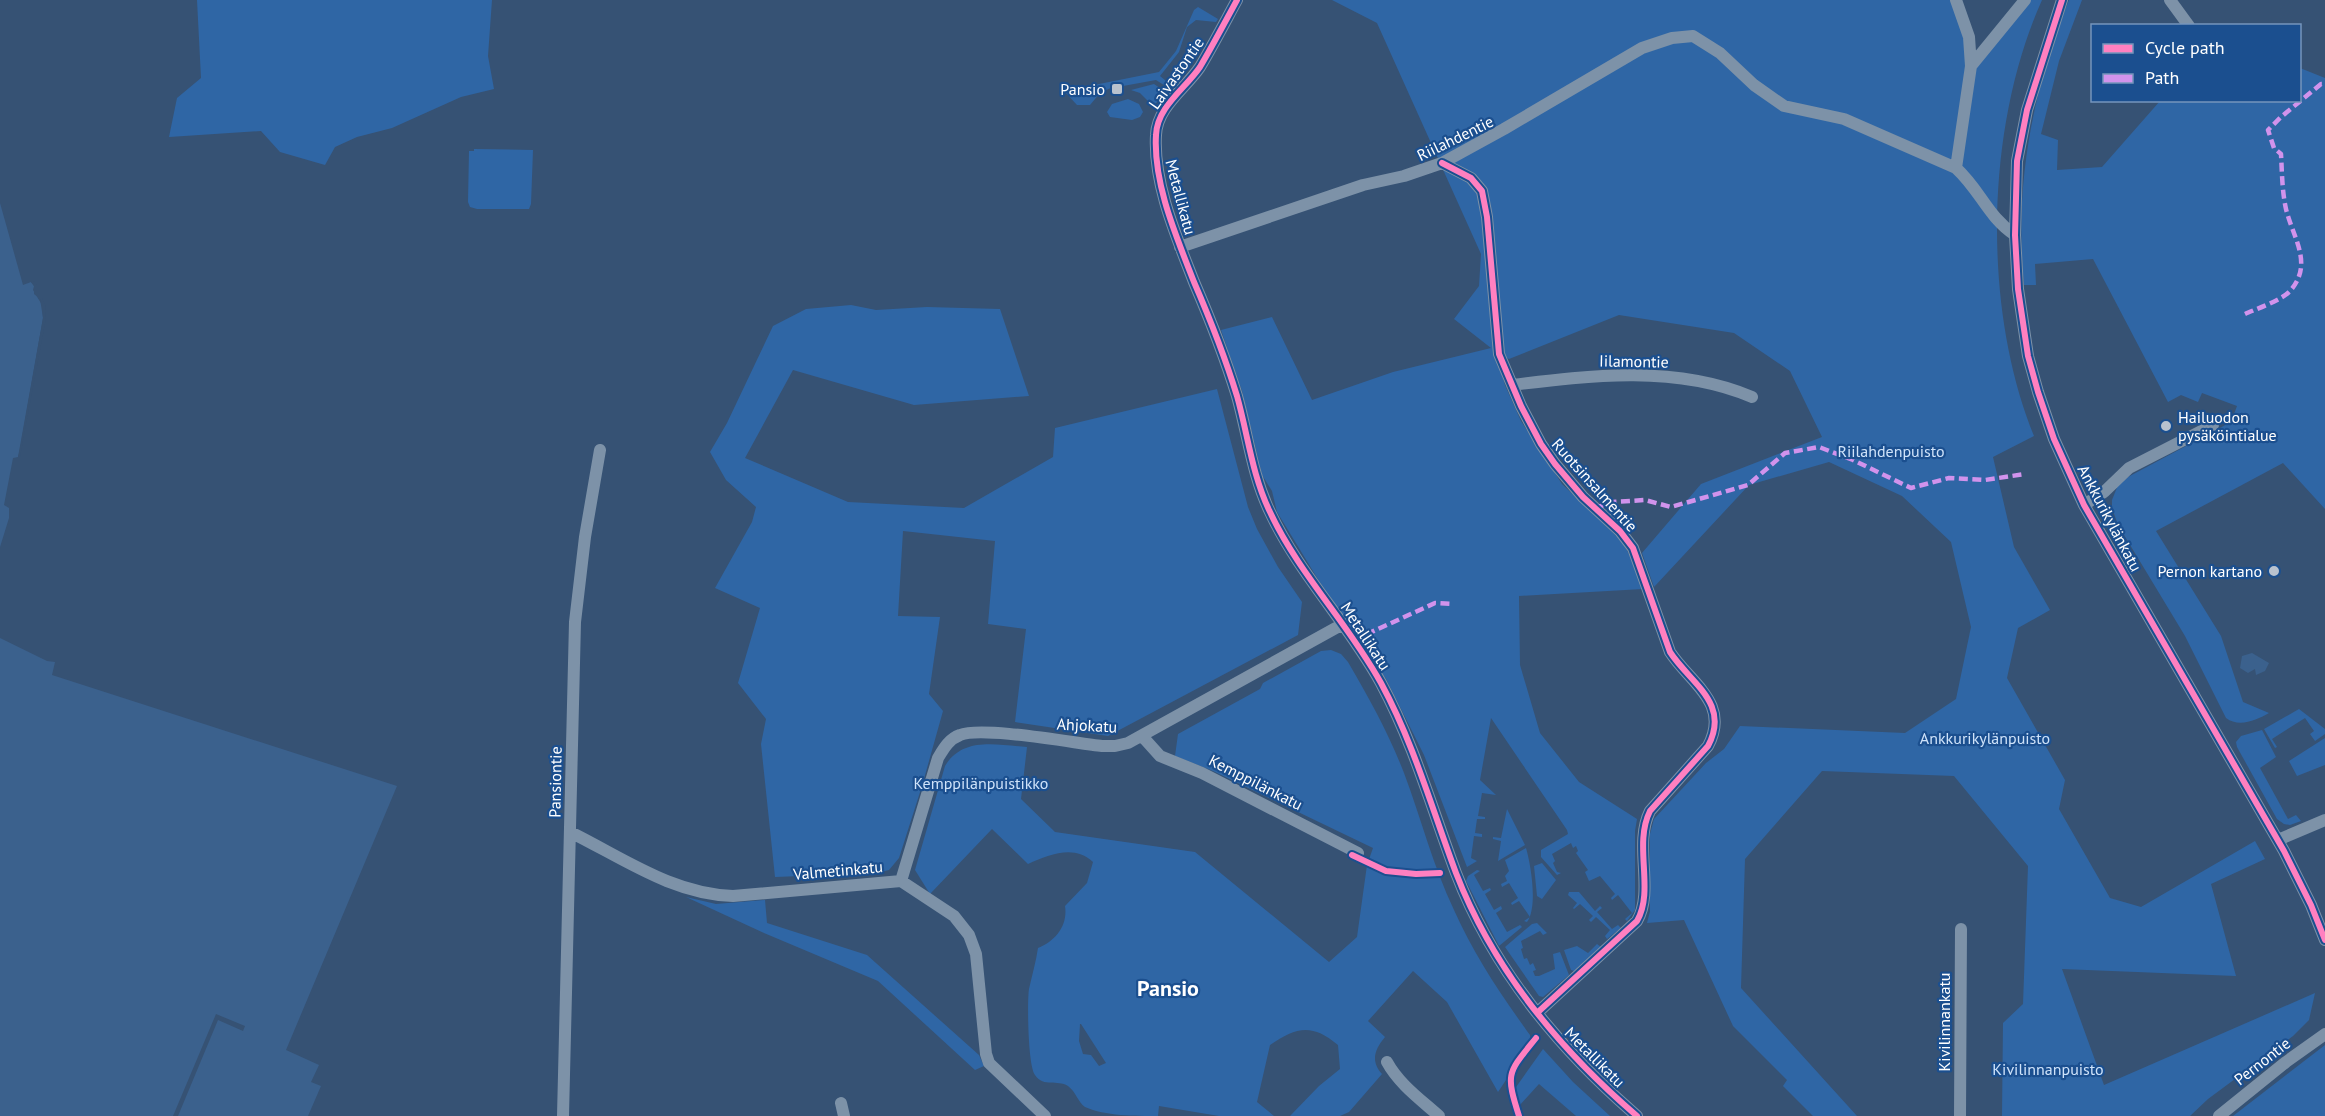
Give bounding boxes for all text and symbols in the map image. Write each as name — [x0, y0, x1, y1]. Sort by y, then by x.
legend — [2091, 24, 2301, 102]
street label: Laivastontie — [1144, 33, 1208, 113]
text: Cycle path — [2145, 36, 2225, 59]
text: Path — [2145, 66, 2179, 89]
place label: Pansio — [1060, 79, 1105, 99]
marker: Pansio — [1110, 82, 1124, 96]
street label: Riilahdentie — [1413, 111, 1497, 165]
street label: Metallikatu — [1161, 157, 1201, 237]
street label: Iilamontie — [1599, 350, 1669, 372]
place label: Hailuodon pysäköintialue — [2178, 407, 2277, 445]
marker: Hailuodon pysäköintialue — [2159, 419, 2173, 433]
street label: Ruotsinsalmentie — [1548, 434, 1642, 536]
park label: Riilahdenpuisto — [1837, 441, 1945, 461]
street label: Ankkurikylänkatu — [2074, 461, 2146, 575]
place label: Pernon kartano — [2158, 561, 2262, 581]
marker: Pernon kartano — [2267, 564, 2281, 578]
street label: Metallikatu — [1337, 598, 1395, 674]
street label: Ahjokatu — [1056, 713, 1118, 737]
park label: Ankkurikylänpuisto — [1920, 728, 2050, 748]
street label: Pansiontie — [544, 746, 566, 818]
street label: Kemppilänkatu — [1206, 750, 1306, 814]
park label: Kemppilänpuistikko — [914, 773, 1048, 793]
street label: Valmetinkatu — [791, 856, 884, 884]
street label: Kivilinnankatu — [1934, 973, 1954, 1071]
district label: Pansio — [1137, 974, 1199, 1002]
street label: Metallikatu — [1561, 1023, 1629, 1091]
street label: Pernontie — [2230, 1033, 2294, 1089]
park label: Kivilinnanpuisto — [1992, 1059, 2104, 1079]

